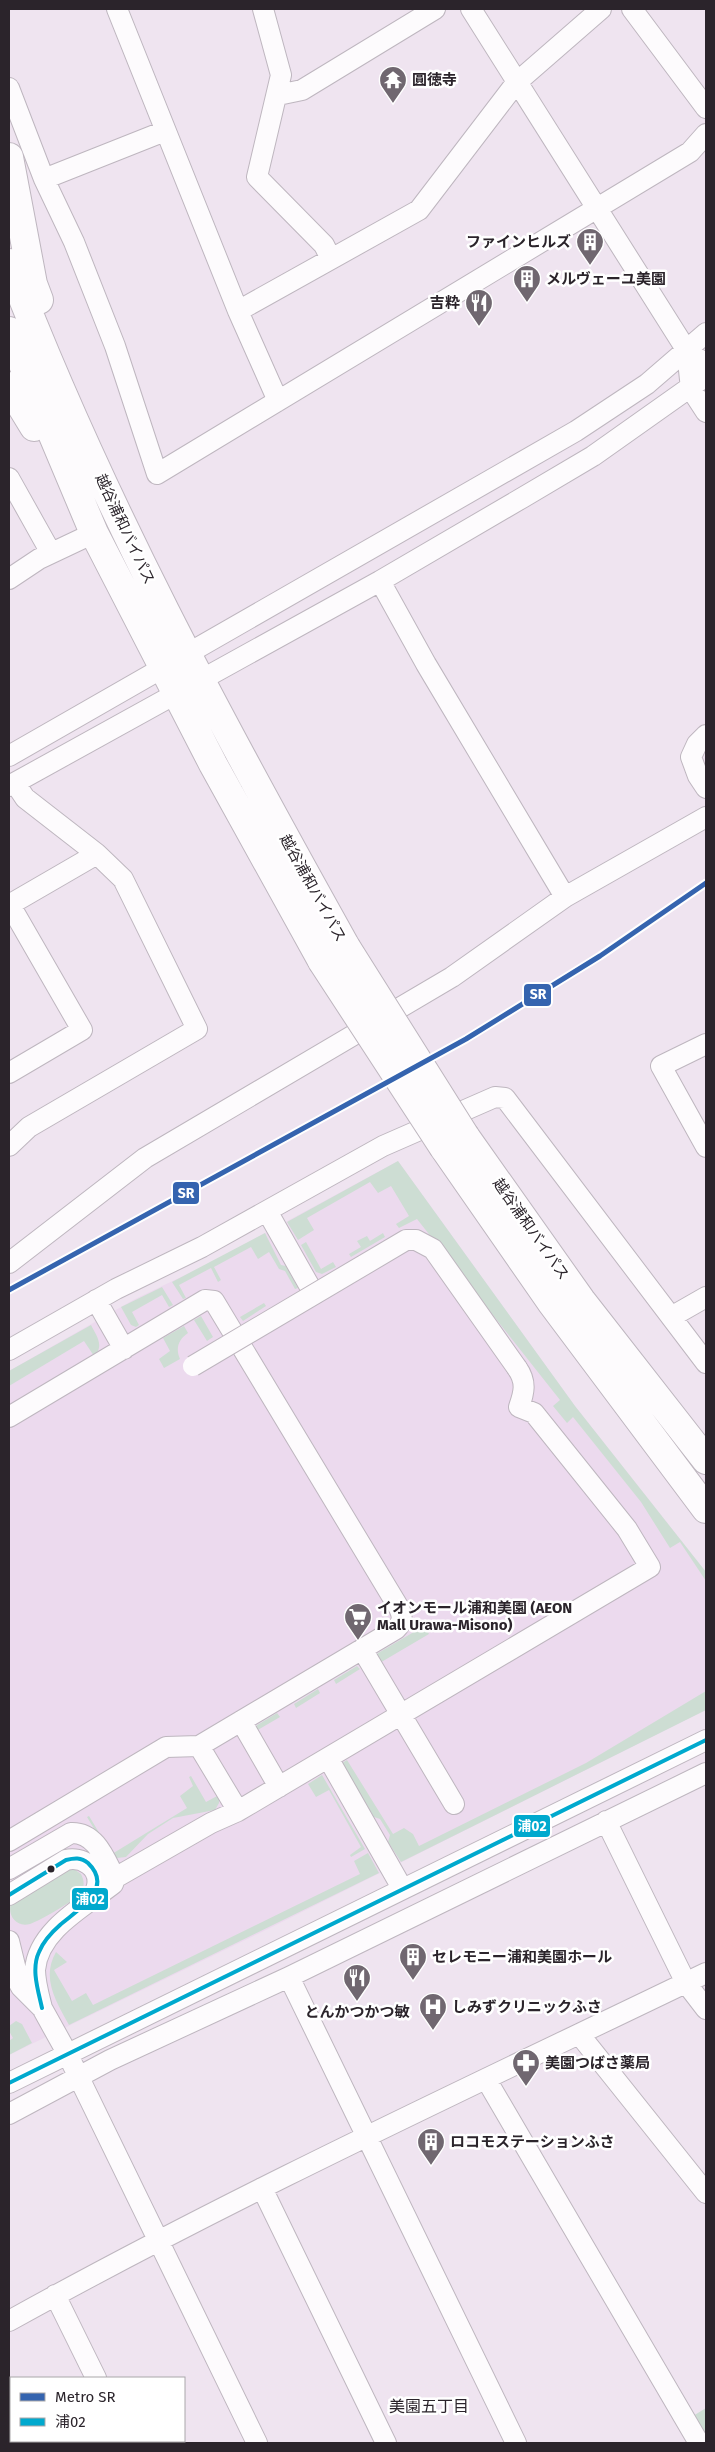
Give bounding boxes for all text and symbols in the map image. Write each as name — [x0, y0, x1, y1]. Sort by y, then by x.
temple icon: 圓徳寺 — [378, 65, 408, 104]
place label: 圓徳寺 — [412, 71, 457, 89]
building icon: ファインヒルズ — [575, 227, 605, 266]
place label: ファインヒルズ — [466, 233, 571, 251]
building icon: メルヴェーユ美園 — [512, 264, 542, 303]
place label: メルヴェーユ美園 — [546, 270, 666, 288]
restaurant icon: 吉粋 — [464, 288, 494, 327]
place label: 吉粋 — [430, 294, 460, 312]
street label: 越谷浦和バイパス — [91, 470, 158, 587]
street label: 越谷浦和バイパス — [276, 830, 350, 945]
line badge: SR — [523, 983, 552, 1007]
text: SR — [530, 986, 547, 1003]
street label: 越谷浦和バイパス — [489, 1174, 573, 1283]
line badge: SR — [172, 1181, 200, 1205]
text: SR — [178, 1185, 195, 1202]
place label: イオンモール浦和美園 (AEON Mall Urawa-Misono) — [377, 1599, 572, 1634]
supermarket icon: イオンモール浦和美園 (AEON Mall Urawa-Misono) — [343, 1602, 373, 1641]
line badge: 浦02 — [513, 1814, 551, 1838]
text: 浦02 — [517, 1818, 547, 1835]
unlabelled marker — [46, 1864, 56, 1874]
line badge: 浦02 — [71, 1887, 109, 1911]
text: 浦02 — [75, 1891, 105, 1908]
building icon: セレモニー浦和美園ホール — [398, 1942, 428, 1981]
place label: セレモニー浦和美園ホール — [432, 1948, 612, 1966]
restaurant icon: とんかつかつ敏 — [342, 1963, 372, 2002]
hospital icon: しみずクリニックふさ — [418, 1992, 448, 2031]
place label: しみずクリニックふさ — [452, 1998, 602, 2016]
place label: とんかつかつ敏 — [304, 2003, 410, 2021]
pharmacy icon: 美園つばさ薬局 — [511, 2048, 541, 2087]
place label: 美園つばさ薬局 — [545, 2054, 650, 2072]
building icon: ロコモステーションふさ — [416, 2127, 446, 2166]
place label: ロコモステーションふさ — [450, 2133, 615, 2151]
legend — [10, 2377, 185, 2442]
text: Metro SR — [55, 2388, 116, 2406]
district label: 美園五丁目 — [389, 2397, 469, 2416]
text: 浦02 — [55, 2413, 86, 2431]

